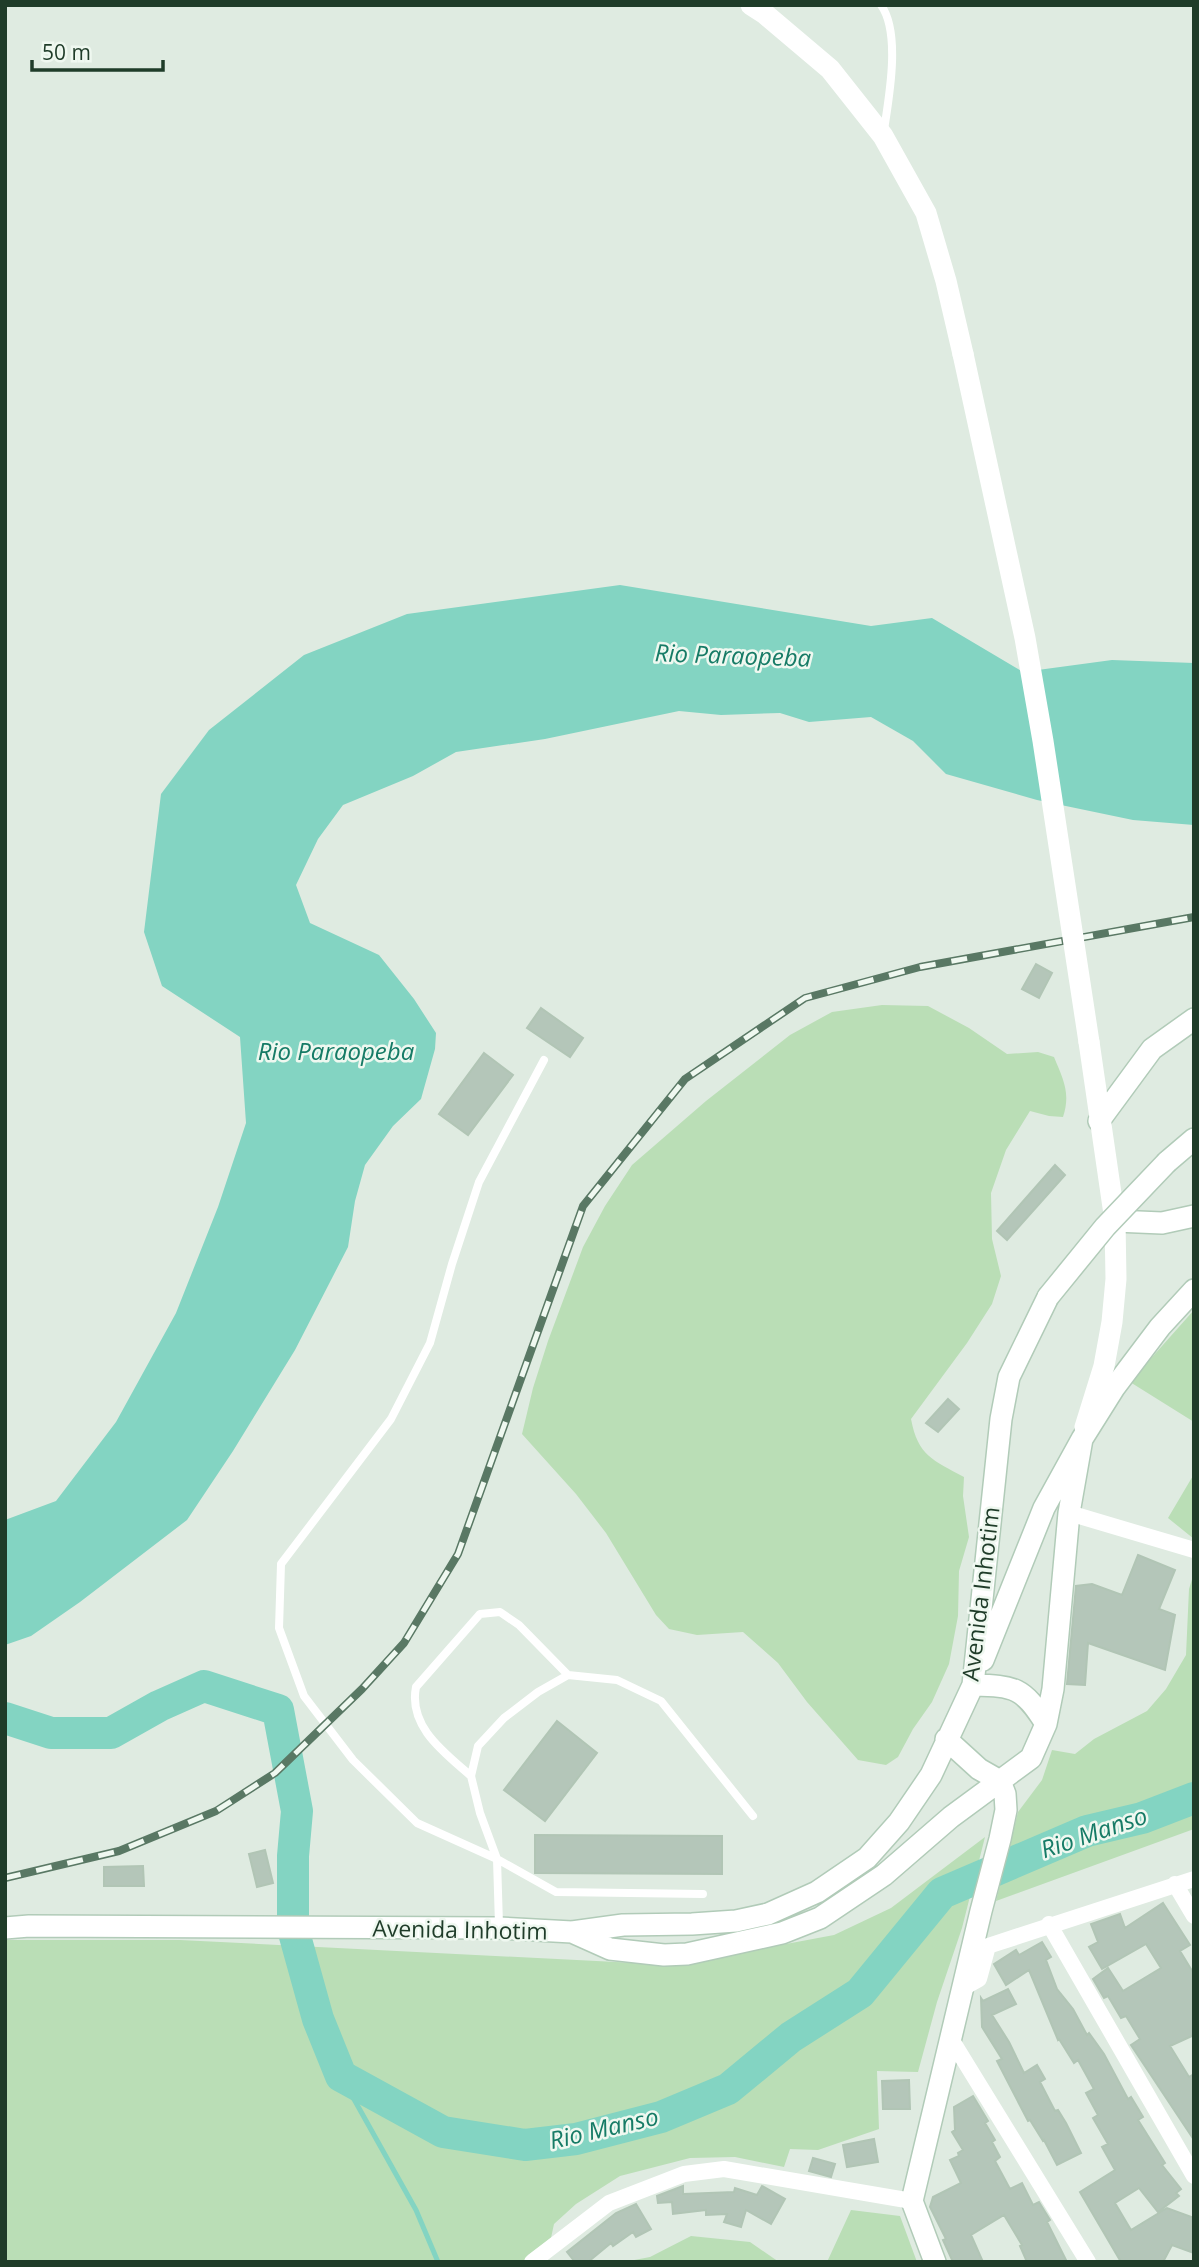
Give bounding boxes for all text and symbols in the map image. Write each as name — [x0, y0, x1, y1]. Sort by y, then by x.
scale bar — [32, 28, 163, 72]
text: 50 m — [42, 38, 91, 66]
water label: Rio Paraopeba — [654, 635, 812, 674]
water label: Rio Paraopeba — [258, 1034, 415, 1067]
street label: Avenida Inhotim — [953, 1505, 1007, 1683]
water label: Rio Manso — [1036, 1798, 1151, 1865]
street label: Avenida Inhotim — [372, 1911, 548, 1947]
water label: Rio Manso — [546, 2099, 661, 2156]

